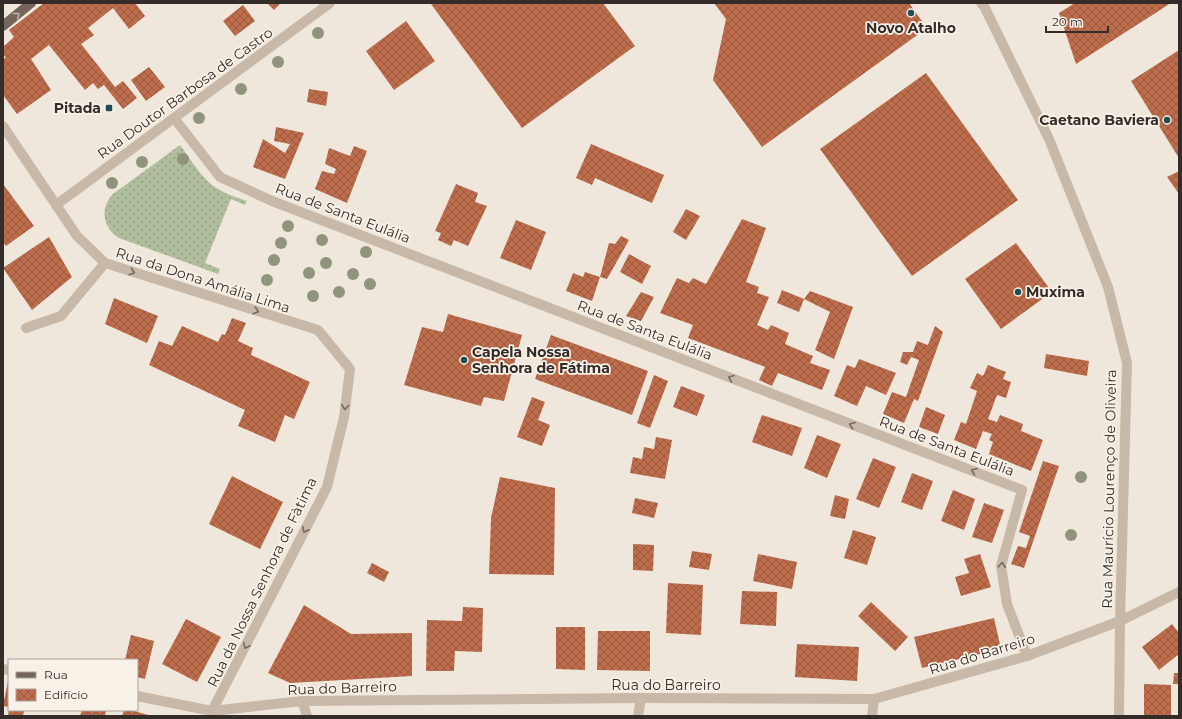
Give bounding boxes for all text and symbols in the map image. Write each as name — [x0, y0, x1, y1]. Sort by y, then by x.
marker: Novo Atalho — [906, 8, 916, 18]
scale bar — [1046, 8, 1108, 34]
one-way arrow — [13, 12, 20, 19]
text: 20 m — [1052, 14, 1083, 29]
place label: Novo Atalho — [866, 19, 956, 37]
street label: Rua Doutor Barbosa de Castro — [94, 23, 276, 163]
place label: Pitada — [54, 99, 101, 117]
marker: Pitada — [104, 103, 114, 113]
place label: Caetano Baviera — [1039, 111, 1159, 129]
marker: Caetano Baviera — [1162, 115, 1172, 125]
street label: Rua de Santa Eulália — [273, 179, 413, 247]
street label: Rua da Dona Amália Lima — [114, 243, 292, 317]
one-way arrow — [128, 267, 135, 276]
place label: Muxima — [1026, 283, 1085, 301]
marker: Muxima — [1013, 287, 1023, 297]
street label: Rua de Santa Eulália — [575, 296, 715, 364]
one-way arrow — [252, 306, 259, 315]
place label: Capela Nossa Senhora de Fátima — [472, 343, 610, 377]
marker: Capela Nossa Senhora de Fátima — [459, 355, 469, 365]
street label: Rua Maurício Lourenço de Oliveira — [1098, 369, 1120, 609]
one-way arrow — [728, 374, 735, 382]
one-way arrow — [341, 404, 350, 410]
street label: Rua de Santa Eulália — [877, 412, 1017, 480]
one-way arrow — [849, 421, 856, 429]
one-way arrow — [970, 468, 977, 476]
street label: Rua da Nossa Senhora de Fàtima — [203, 474, 321, 690]
one-way arrow — [302, 526, 310, 533]
one-way arrow — [998, 562, 1007, 569]
street label: Rua do Barreiro — [927, 629, 1037, 679]
one-way arrow — [243, 642, 251, 649]
legend — [8, 659, 138, 711]
text: Rua — [44, 667, 68, 682]
street label: Rua do Barreiro — [611, 676, 721, 694]
street label: Rua do Barreiro — [287, 677, 397, 699]
text: Edifício — [44, 687, 88, 702]

